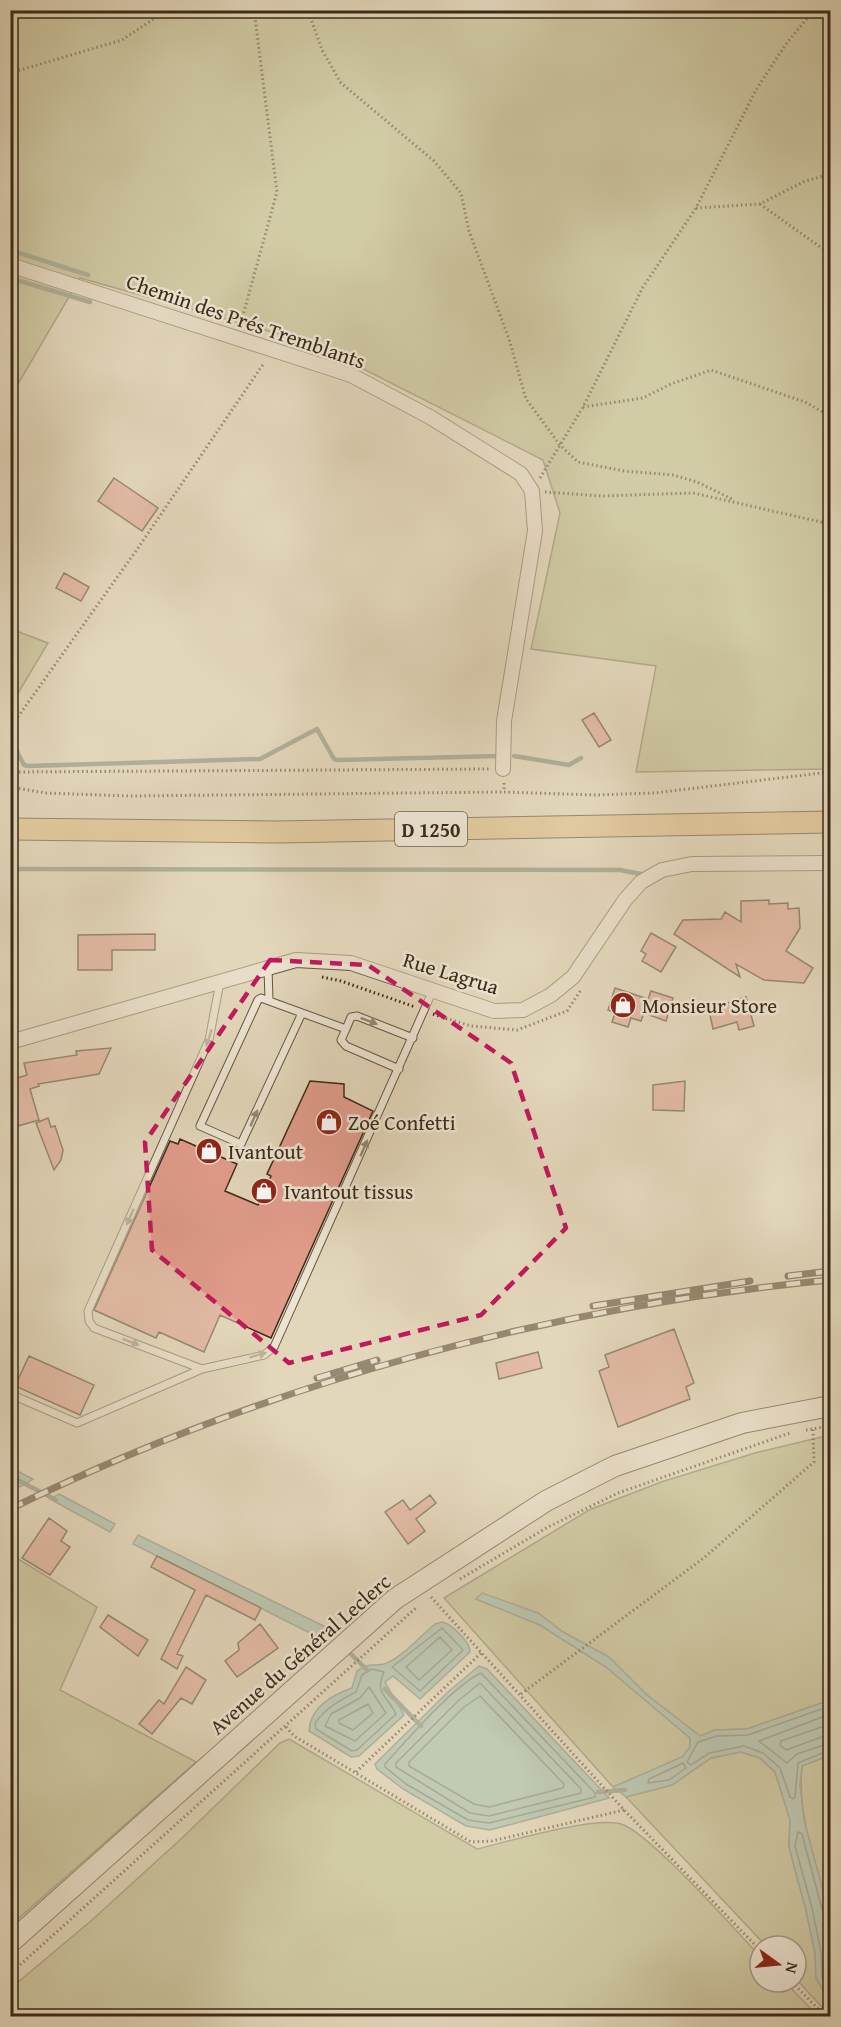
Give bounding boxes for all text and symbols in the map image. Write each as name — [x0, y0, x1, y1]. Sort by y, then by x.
street label: Chemin des Prés Tremblants — [122, 266, 370, 376]
road number: D 1250 — [395, 812, 467, 846]
street label: Rue Lagrua — [399, 944, 503, 1002]
shop icon: Monsieur Store — [608, 990, 638, 1020]
place label: Monsieur Store — [642, 990, 777, 1021]
one-way arrow — [361, 1016, 379, 1026]
one-way arrow — [204, 1029, 213, 1047]
shop icon: Zoé Confetti — [314, 1107, 344, 1137]
place label: Zoé Confetti — [348, 1107, 456, 1138]
one-way arrow — [249, 1108, 259, 1126]
shop icon: Ivantout — [194, 1136, 224, 1166]
place label: Ivantout — [228, 1136, 304, 1167]
one-way arrow — [359, 1139, 368, 1156]
shop icon: Ivantout tissus — [249, 1176, 279, 1206]
place label: Ivantout tissus — [284, 1176, 413, 1207]
one-way arrow — [125, 1208, 135, 1226]
one-way arrow — [123, 1337, 141, 1347]
one-way arrow — [249, 1350, 267, 1359]
street label: Avenue du Général Leclerc — [202, 1566, 398, 1742]
north arrow — [748, 1934, 808, 1994]
text: N — [779, 1960, 805, 1976]

